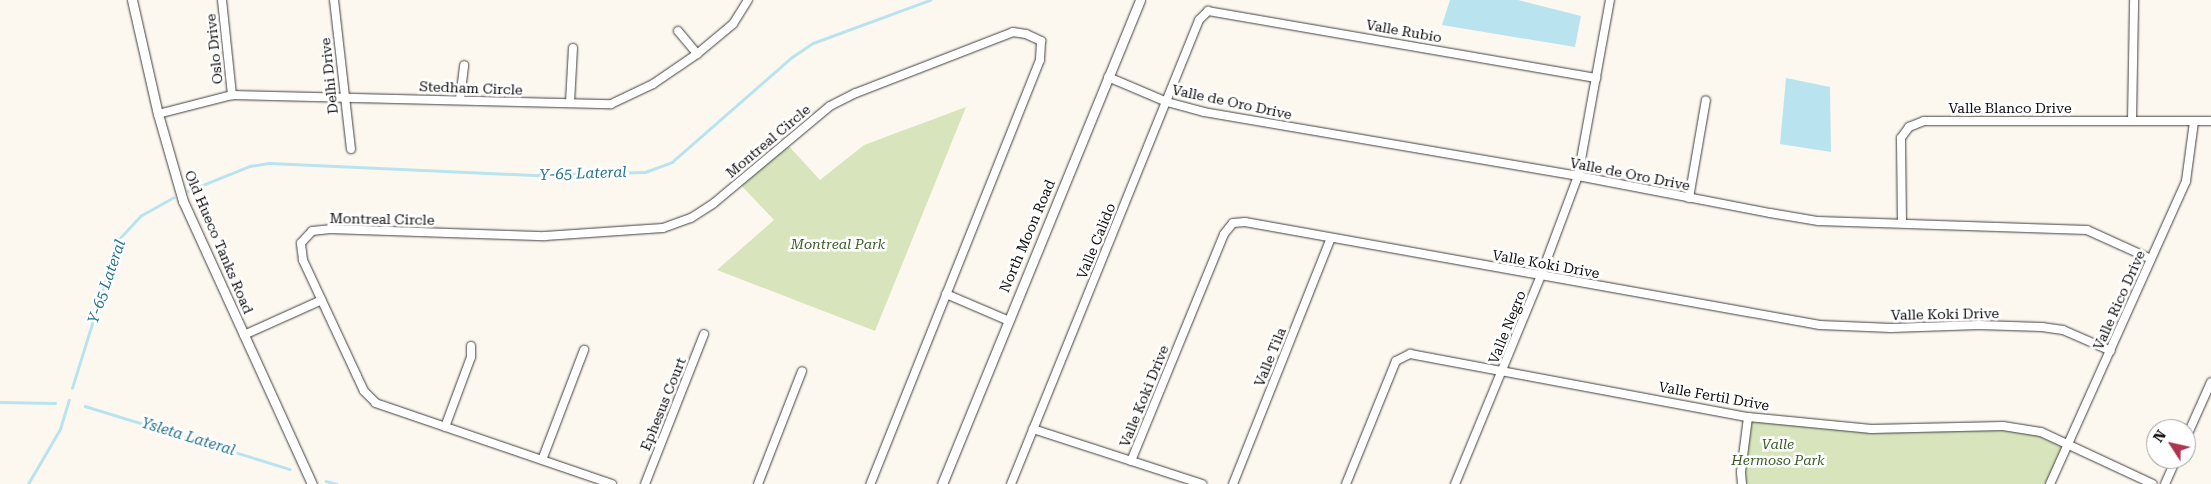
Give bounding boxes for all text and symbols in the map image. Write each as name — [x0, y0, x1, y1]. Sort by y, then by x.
street label: Oslo Drive — [202, 13, 226, 85]
street label: Valle Rubio — [1365, 16, 1443, 46]
street label: Delhi Drive — [317, 37, 341, 115]
street label: Stedham Circle — [419, 78, 523, 98]
street label: Valle de Oro Drive — [1171, 81, 1293, 123]
street label: Valle Blanco Drive — [1948, 100, 2072, 116]
street label: Montreal Circle — [722, 101, 814, 181]
street label: Valle de Oro Drive — [1569, 154, 1691, 194]
water label: Y-65 Lateral — [539, 163, 627, 185]
street label: Old Hueco Tanks Road — [181, 168, 257, 316]
street label: North Moon Road — [996, 177, 1058, 295]
street label: Valle Calido — [1073, 201, 1119, 281]
street label: Montreal Circle — [329, 210, 435, 228]
park label: Montreal Park — [791, 236, 885, 252]
water label: Y-65 Lateral — [84, 238, 130, 326]
street label: Valle Koki Drive — [1491, 246, 1601, 282]
street label: Valle Rico Drive — [2090, 248, 2148, 352]
street label: Valle Negro — [1485, 288, 1529, 366]
street label: Valle Koki Drive — [1891, 305, 1999, 323]
street label: Valle Tila — [1251, 325, 1289, 389]
street label: Valle Koki Drive — [1116, 343, 1172, 449]
street label: Ephesus Court — [637, 355, 689, 453]
street label: Valle Fertil Drive — [1657, 378, 1771, 414]
water label: Ysleta Lateral — [139, 414, 237, 460]
north arrow — [2146, 419, 2196, 469]
text: N — [2150, 427, 2169, 445]
park label: Valle Hermoso Park — [1731, 436, 1825, 468]

